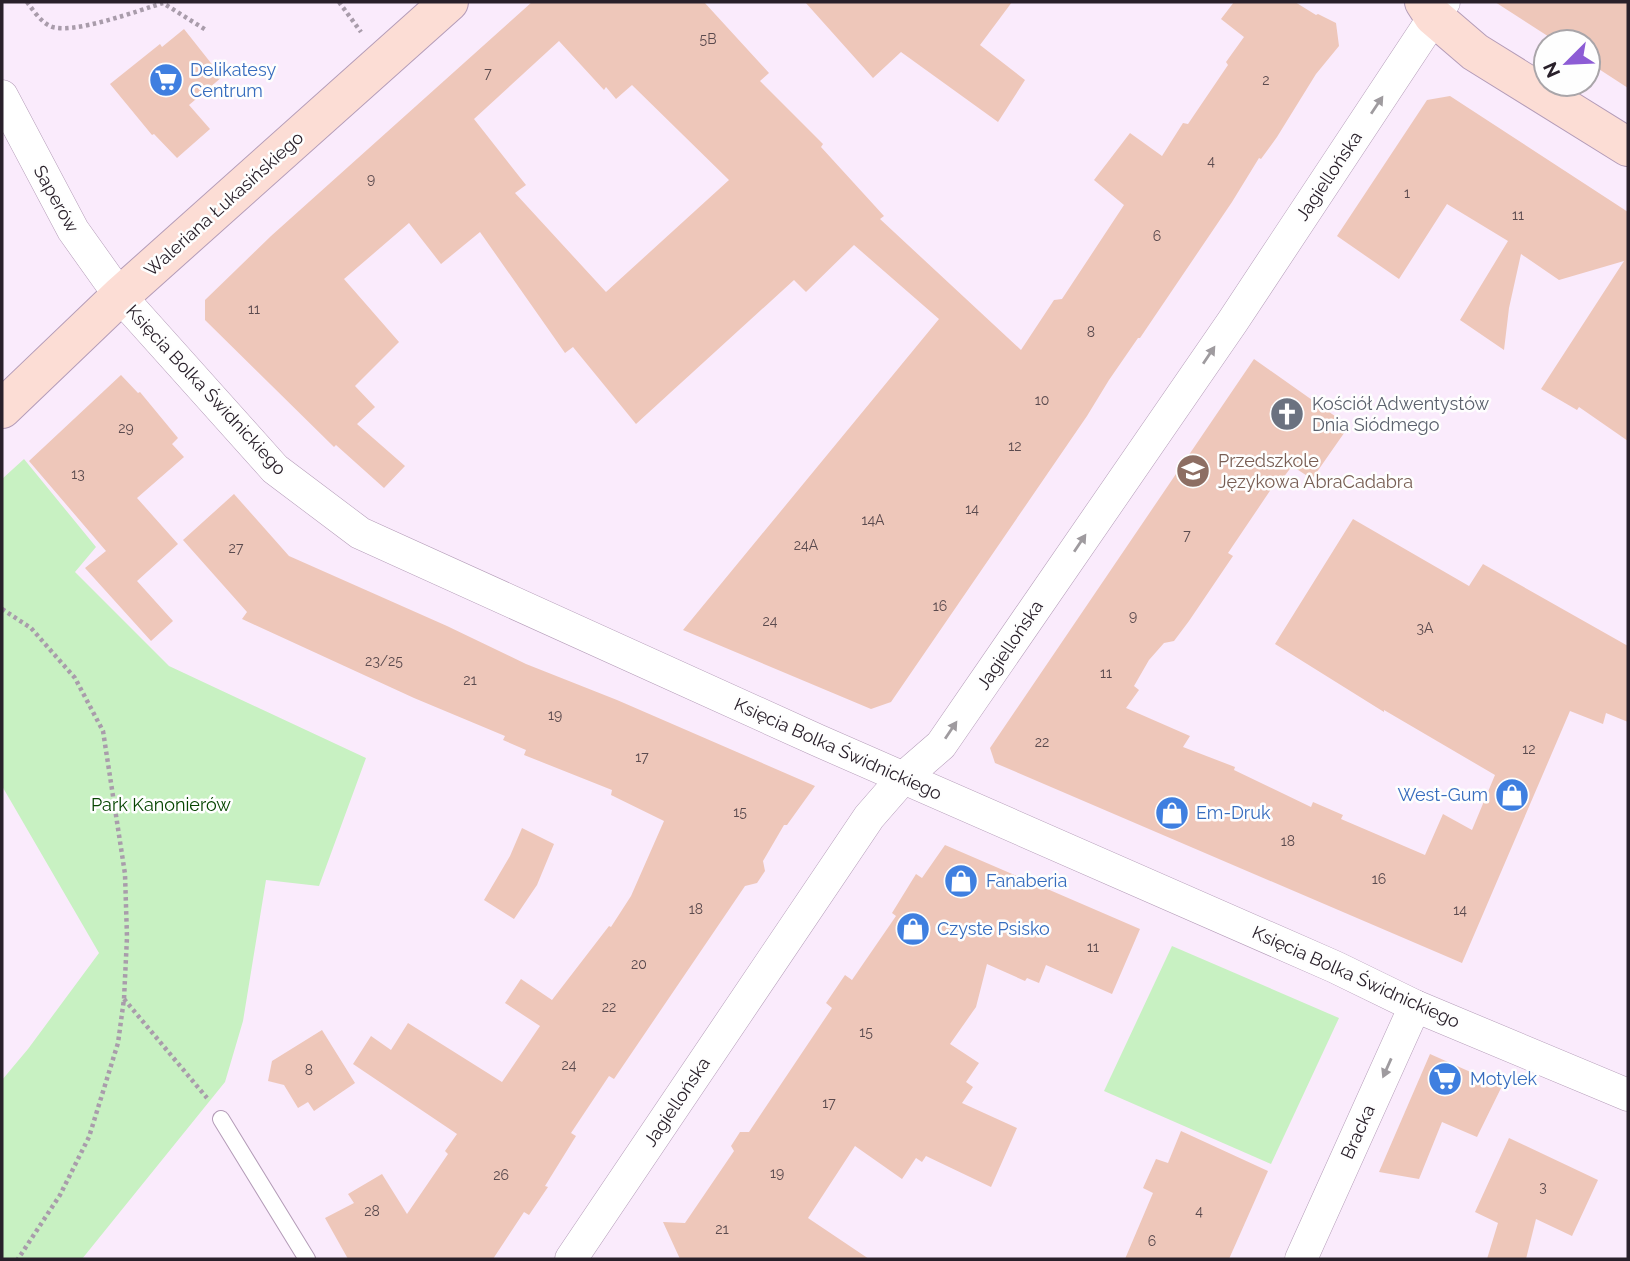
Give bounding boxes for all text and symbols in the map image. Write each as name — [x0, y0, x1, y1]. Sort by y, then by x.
north arrow — [1532, 28, 1602, 98]
house number: 5B — [700, 31, 716, 47]
place label: Delikatesy Centrum — [190, 59, 276, 101]
text: N — [1538, 59, 1564, 81]
supermarket icon: Delikatesy Centrum — [147, 61, 185, 99]
house number: 7 — [484, 65, 492, 81]
house number: 2 — [1262, 72, 1270, 88]
one-way arrow — [1370, 95, 1383, 115]
street label: Waleriana Łukasińskiego — [140, 127, 308, 280]
street label: Jagiellońska — [1291, 127, 1366, 224]
house number: 4 — [1207, 153, 1215, 169]
street label: Saperów — [29, 162, 84, 236]
house number: 9 — [367, 171, 375, 187]
house number: 1 — [1404, 185, 1410, 201]
house number: 11 — [1512, 207, 1524, 223]
house number: 6 — [1153, 228, 1161, 244]
street label: Księcia Bolka Świdnickiego — [122, 300, 292, 479]
house number: 11 — [248, 301, 260, 317]
house number: 8 — [1087, 324, 1095, 340]
one-way arrow — [1202, 346, 1216, 364]
house number: 10 — [1035, 392, 1049, 408]
place label: Kościół Adwentystów Dnia Siódmego — [1312, 393, 1490, 435]
church icon: Kościół Adwentystów Dnia Siódmego — [1268, 395, 1306, 433]
house number: 29 — [118, 420, 134, 436]
house number: 12 — [1008, 438, 1022, 454]
place label: Przedszkole Językowa AbraCadabra — [1218, 450, 1413, 492]
school or university icon: Przedszkole Językowa AbraCadabra — [1174, 452, 1212, 490]
house number: 13 — [71, 466, 85, 482]
house number: 14 — [965, 501, 979, 517]
house number: 14A — [861, 512, 885, 528]
house number: 7 — [1183, 527, 1191, 543]
one-way arrow — [1073, 534, 1087, 552]
house number: 24A — [794, 537, 819, 553]
house number: 27 — [229, 540, 244, 556]
street label: Jagiellońska — [972, 596, 1047, 693]
house number: 16 — [933, 598, 947, 614]
house number: 9 — [1129, 608, 1137, 624]
house number: 24 — [763, 613, 778, 629]
house number: 3A — [1417, 620, 1434, 636]
house number: 23/25 — [365, 653, 403, 669]
house number: 11 — [1100, 665, 1112, 681]
house number: 21 — [463, 672, 477, 688]
street label: Księcia Bolka Świdnickiego — [731, 692, 946, 804]
house number: 19 — [548, 707, 562, 723]
one-way arrow — [944, 721, 958, 739]
house number: 22 — [1035, 734, 1049, 750]
house number: 12 — [1522, 741, 1536, 757]
house number: 17 — [635, 749, 649, 765]
shop icon: West-Gum — [1493, 776, 1531, 814]
place label: West-Gum — [1397, 784, 1488, 805]
park label: Park Kanonierów — [91, 794, 231, 815]
shop icon: Em-Druk — [1153, 794, 1191, 832]
place label: Em-Druk — [1196, 802, 1271, 823]
house number: 15 — [733, 804, 747, 820]
house number: 18 — [1281, 833, 1295, 849]
shop icon: Fanaberia — [942, 862, 980, 900]
place label: Fanaberia — [986, 870, 1067, 891]
house number: 16 — [1372, 871, 1386, 887]
house number: 18 — [689, 901, 703, 917]
house number: 14 — [1453, 902, 1467, 918]
shop icon: Czyste Psisko — [894, 910, 932, 948]
place label: Czyste Psisko — [937, 918, 1050, 939]
street label: Księcia Bolka Świdnickiego — [1249, 920, 1464, 1032]
house number: 11 — [1087, 939, 1099, 955]
house number: 20 — [631, 956, 647, 972]
house number: 22 — [602, 999, 616, 1015]
house number: 15 — [859, 1024, 873, 1040]
street label: Jagiellońska — [639, 1053, 714, 1150]
house number: 24 — [562, 1057, 577, 1073]
one-way arrow — [1381, 1058, 1393, 1078]
supermarket icon: Motylek — [1426, 1060, 1464, 1098]
house number: 8 — [305, 1062, 313, 1078]
place label: Motylek — [1470, 1068, 1537, 1089]
house number: 17 — [822, 1095, 836, 1111]
street label: Bracka — [1336, 1101, 1379, 1162]
house number: 19 — [770, 1165, 784, 1181]
house number: 26 — [493, 1167, 509, 1183]
house number: 3 — [1539, 1179, 1547, 1195]
house number: 28 — [364, 1203, 380, 1219]
house number: 4 — [1195, 1203, 1203, 1219]
house number: 21 — [715, 1221, 729, 1237]
house number: 6 — [1148, 1233, 1156, 1249]

